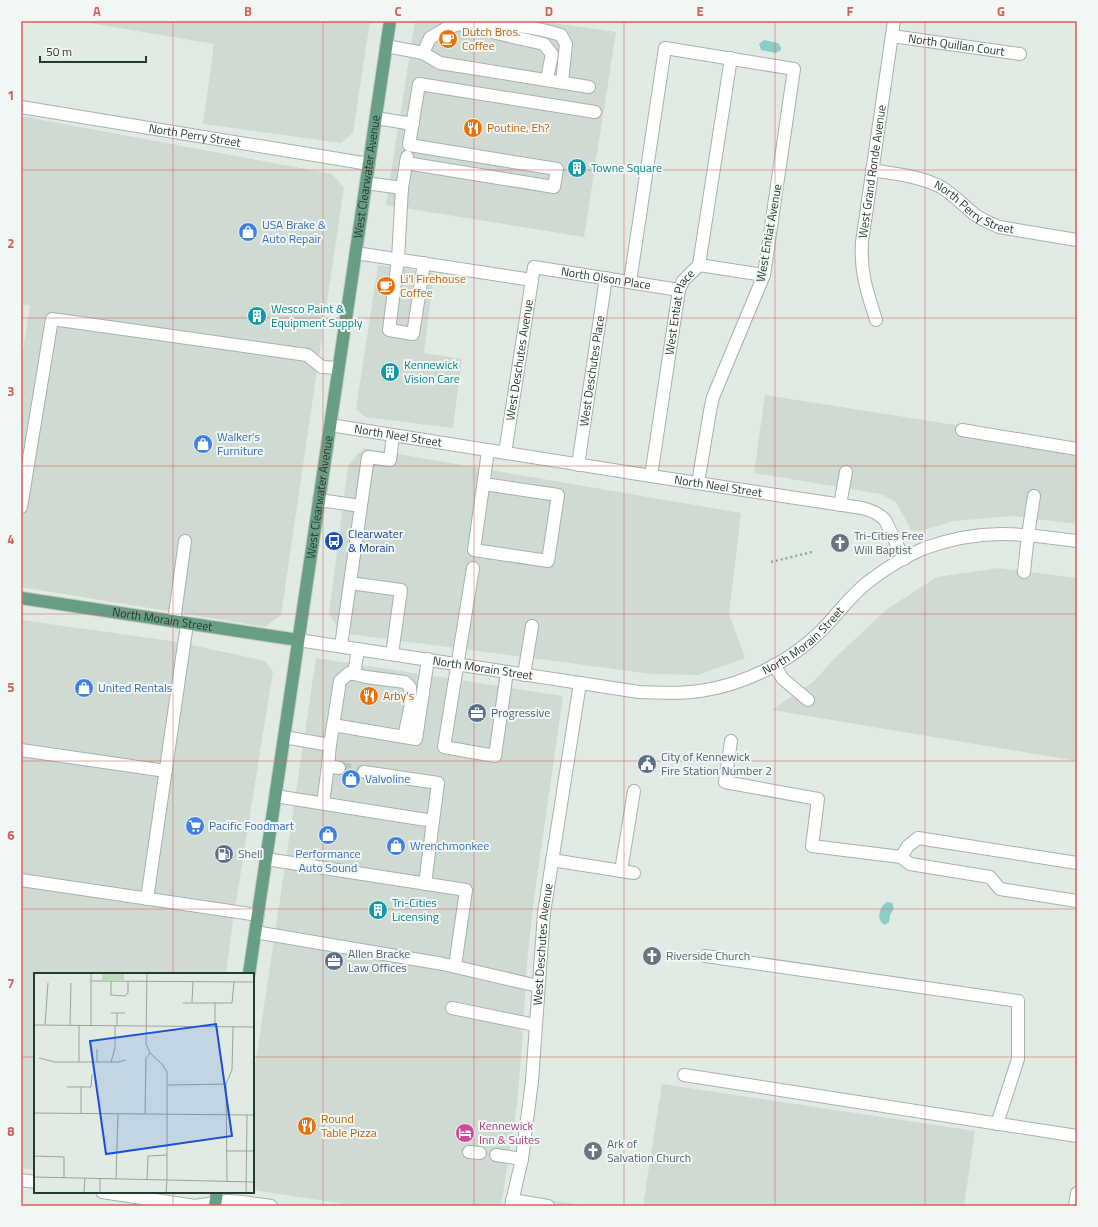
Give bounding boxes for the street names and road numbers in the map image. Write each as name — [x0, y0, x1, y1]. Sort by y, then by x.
street label: North Quillan Court — [907, 28, 1007, 61]
street label: West Grand Ronde Avenue — [853, 103, 891, 239]
street label: West Clearwater Avenue — [348, 114, 385, 239]
street label: North Perry Street — [147, 118, 243, 152]
street label: North Perry Street — [931, 175, 1016, 238]
street label: West Entiat Avenue — [751, 182, 786, 283]
street label: North Olson Place — [560, 261, 652, 294]
street label: West Entiat Place — [659, 264, 699, 356]
street label: West Deschutes Avenue — [500, 298, 538, 422]
street label: West Deschutes Place — [574, 314, 609, 428]
street label: North Neel Street — [353, 419, 444, 452]
street label: West Clearwater Avenue — [301, 434, 338, 560]
street label: North Neel Street — [673, 470, 764, 502]
street label: North Morain Street — [759, 601, 849, 679]
street label: North Morain Street — [111, 602, 215, 636]
street label: North Morain Street — [432, 651, 535, 685]
street label: West Deschutes Avenue — [527, 882, 558, 1006]

